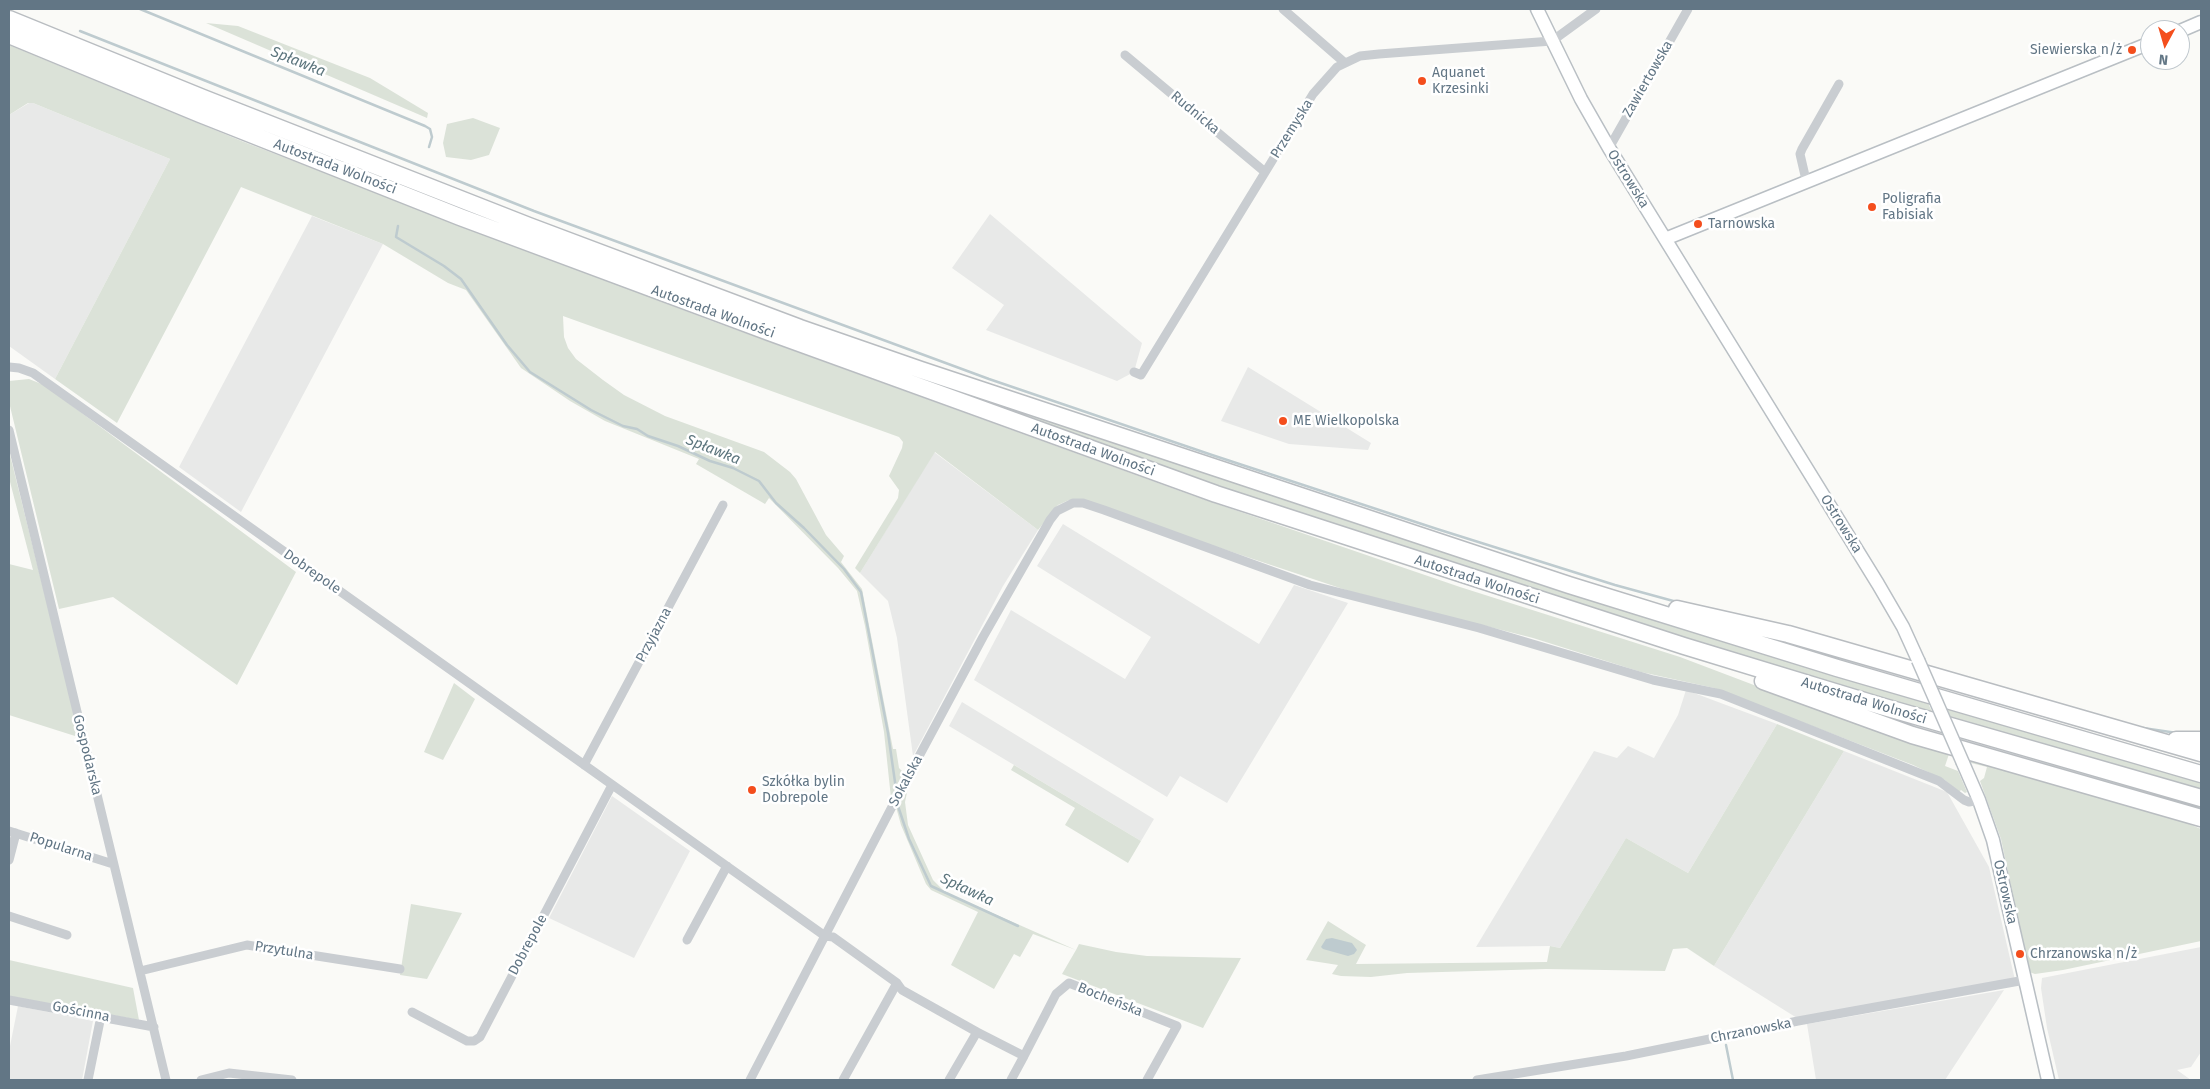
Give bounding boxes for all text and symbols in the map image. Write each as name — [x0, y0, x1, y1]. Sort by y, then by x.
north arrow — [2140, 20, 2190, 70]
street label: Zawiertowska — [1619, 38, 1677, 120]
place label: Siewierska n/ż — [2030, 42, 2122, 58]
water label: Spławka — [268, 43, 328, 81]
marker: Siewierska n/ż — [2126, 44, 2138, 56]
text: N — [2158, 50, 2169, 68]
place label: Aquanet Krzesinki — [1432, 65, 1489, 98]
marker: Aquanet Krzesinki — [1416, 75, 1428, 87]
street label: Rudnicka — [1167, 88, 1223, 138]
street label: Przemyska — [1267, 96, 1317, 162]
street label: Autostrada Wolności — [271, 136, 399, 198]
street label: Ostrowska — [1603, 147, 1653, 211]
place label: Poligrafia Fabisiak — [1882, 191, 1941, 223]
marker: Poligrafia Fabisiak — [1866, 201, 1878, 213]
place label: Tarnowska — [1708, 216, 1775, 232]
marker: Tarnowska — [1692, 218, 1704, 230]
street label: Autostrada Wolności — [649, 282, 777, 342]
place label: ME Wielkopolska — [1293, 413, 1399, 429]
marker: ME Wielkopolska — [1277, 415, 1289, 427]
street label: Autostrada Wolności — [1029, 420, 1157, 480]
water label: Spławka — [683, 431, 743, 469]
street label: Ostrowska — [1816, 492, 1866, 556]
street label: Dobrepole — [280, 546, 344, 598]
street label: Autostrada Wolności — [1412, 552, 1542, 608]
street label: Przyjazna — [633, 605, 675, 665]
street label: Autostrada Wolności — [1799, 674, 1929, 728]
street label: Gospodarska — [69, 713, 105, 797]
street label: Sokalska — [886, 753, 926, 809]
place label: Szkółka bylin Dobrepole — [762, 774, 845, 806]
marker: Szkółka bylin Dobrepole — [746, 784, 758, 796]
street label: Popularna — [27, 829, 95, 865]
street label: Ostrowska — [1989, 858, 2021, 926]
water label: Spławka — [937, 870, 997, 910]
street label: Dobrepole — [505, 912, 551, 978]
street label: Przytulna — [253, 938, 315, 964]
place label: Chrzanowska n/ż — [2030, 946, 2137, 962]
marker: Chrzanowska n/ż — [2014, 948, 2026, 960]
street label: Bocheńska — [1075, 979, 1145, 1021]
street label: Gościnna — [51, 998, 111, 1026]
street label: Chrzanowska — [1709, 1015, 1793, 1047]

